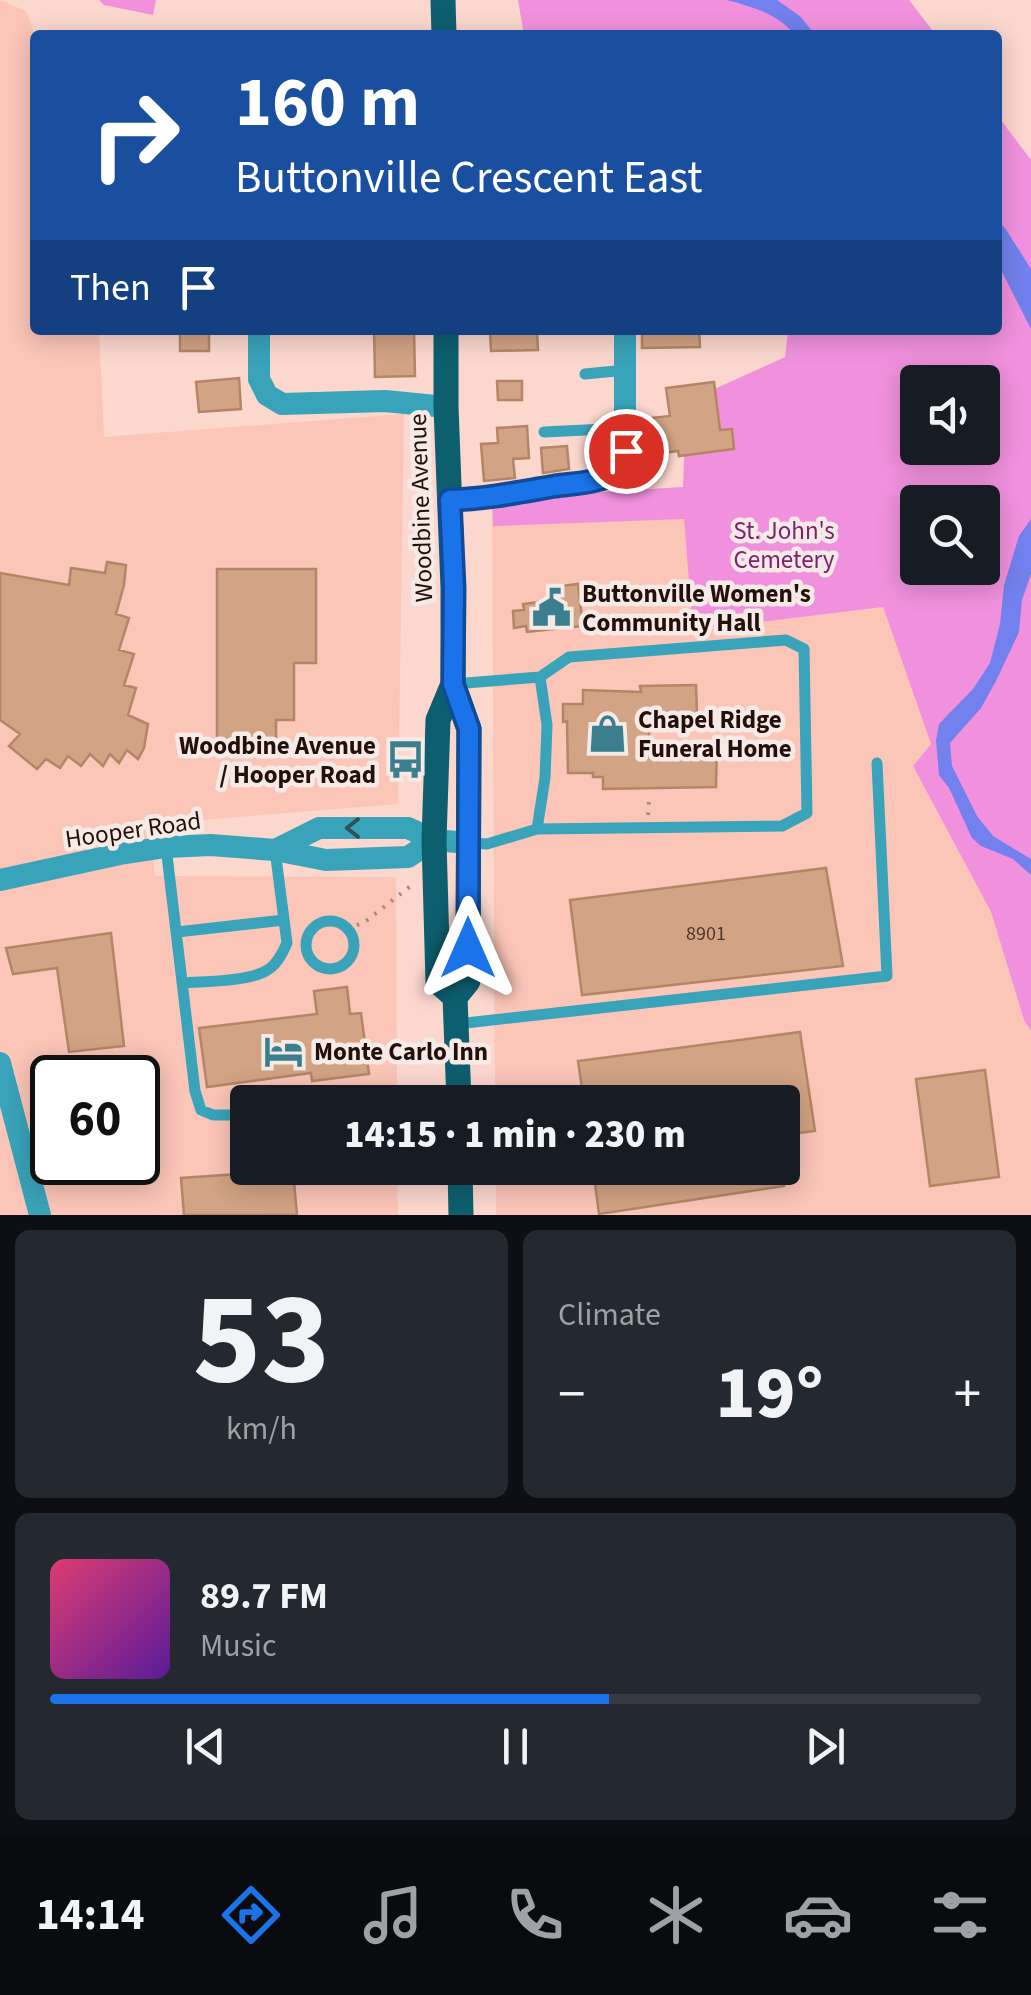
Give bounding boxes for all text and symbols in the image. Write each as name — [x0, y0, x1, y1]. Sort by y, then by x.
text: 160 m — [235, 53, 420, 153]
icon: right — [70, 70, 200, 200]
text: Buttonville Crescent East — [235, 146, 703, 210]
icon: arrive — [171, 260, 226, 315]
text: Then — [70, 261, 151, 315]
map controls — [900, 365, 1000, 585]
button: sound — [900, 365, 1000, 465]
pin — [584, 409, 669, 494]
street label: Woodbine Avenue — [400, 413, 442, 603]
icon: arrive — [599, 424, 654, 479]
button: search — [900, 485, 1000, 585]
park label: St. John's Cemetery — [733, 513, 835, 578]
place label: Buttonville Women's Community Hall — [582, 576, 811, 641]
public building icon: Buttonville Women's Community Hall — [531, 586, 573, 628]
place label: Chapel Ridge Funeral Home — [638, 702, 792, 767]
shop icon: Chapel Ridge Funeral Home — [587, 712, 629, 754]
place label: Woodbine Avenue / Hooper Road — [179, 728, 376, 793]
bus stop icon: Woodbine Avenue / Hooper Road — [385, 738, 427, 780]
street label: Hooper Road — [63, 803, 203, 857]
one-way arrow — [345, 817, 360, 839]
position arrow — [416, 896, 520, 1000]
house number: 8901 — [686, 920, 726, 948]
hotel icon: Monte Carlo Inn — [263, 1030, 305, 1072]
place label: Monte Carlo Inn — [314, 1034, 488, 1070]
speed limit sign: 60 — [30, 1055, 160, 1185]
text: 14:15 · 1 min · 230 m — [344, 1108, 686, 1162]
text: 53 — [193, 1248, 330, 1433]
text: Climate — [558, 1292, 661, 1338]
text: 19° — [716, 1340, 823, 1447]
text: − — [558, 1356, 585, 1434]
text: + — [954, 1356, 981, 1434]
text: km/h — [226, 1406, 297, 1452]
text: 89.7 FM — [200, 1569, 328, 1623]
text: Music — [200, 1623, 277, 1669]
icon: previous — [178, 1719, 233, 1774]
icon: pause — [488, 1719, 543, 1774]
icon: next — [798, 1719, 853, 1774]
icon: directions — [216, 1880, 286, 1950]
icon: music — [358, 1880, 428, 1950]
icon: phone — [500, 1880, 570, 1950]
icon: climate — [641, 1880, 711, 1950]
icon: car — [783, 1880, 853, 1950]
icon: filters — [925, 1880, 995, 1950]
text: 14:14 — [36, 1883, 144, 1947]

